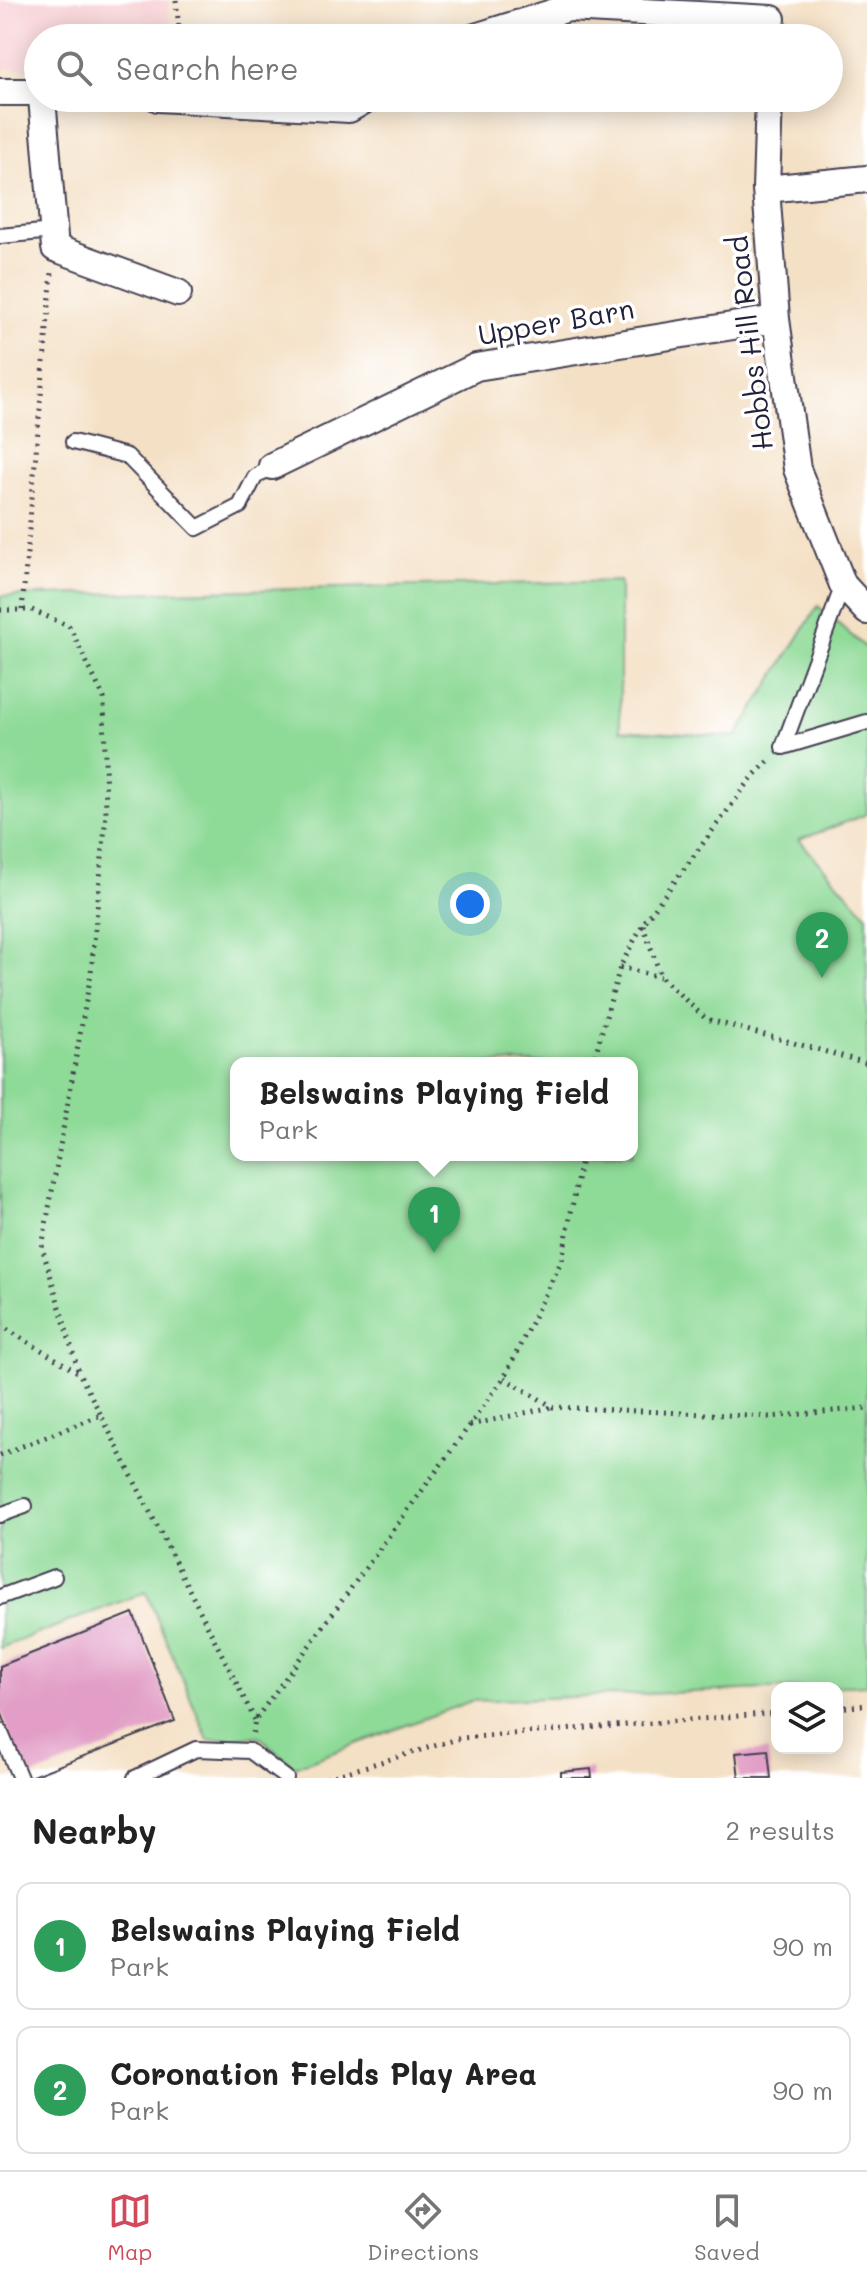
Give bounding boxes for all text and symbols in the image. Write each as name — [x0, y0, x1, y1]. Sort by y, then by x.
search box — [24, 24, 843, 112]
icon: search — [52, 46, 96, 90]
text: Search here — [116, 48, 299, 88]
street label: Hobbs Hill Road — [718, 234, 780, 453]
street label: Upper Barn — [475, 290, 637, 352]
your location — [450, 884, 490, 924]
pin: 2 — [796, 912, 848, 978]
popup — [230, 1057, 638, 1161]
text: Belswains Playing Field — [259, 1072, 609, 1112]
text: Park — [259, 1112, 318, 1146]
pin: 1 — [408, 1187, 460, 1253]
map controls — [771, 1682, 843, 1754]
button: layers — [771, 1682, 843, 1754]
text: Nearby — [32, 1808, 157, 1853]
text: 2 results — [726, 1813, 835, 1847]
text: Belswains Playing Field — [110, 1909, 460, 1949]
text: 1 — [54, 1929, 66, 1963]
text: 90 m — [773, 1929, 833, 1963]
text: Park — [110, 1949, 169, 1983]
text: Coronation Fields Play Area — [110, 2053, 537, 2093]
text: 2 — [53, 2073, 67, 2107]
text: 90 m — [773, 2073, 833, 2107]
text: Park — [110, 2093, 169, 2127]
tab: Map — [108, 2189, 152, 2266]
tab: Directions — [367, 2189, 479, 2266]
tab: Saved — [694, 2189, 759, 2266]

